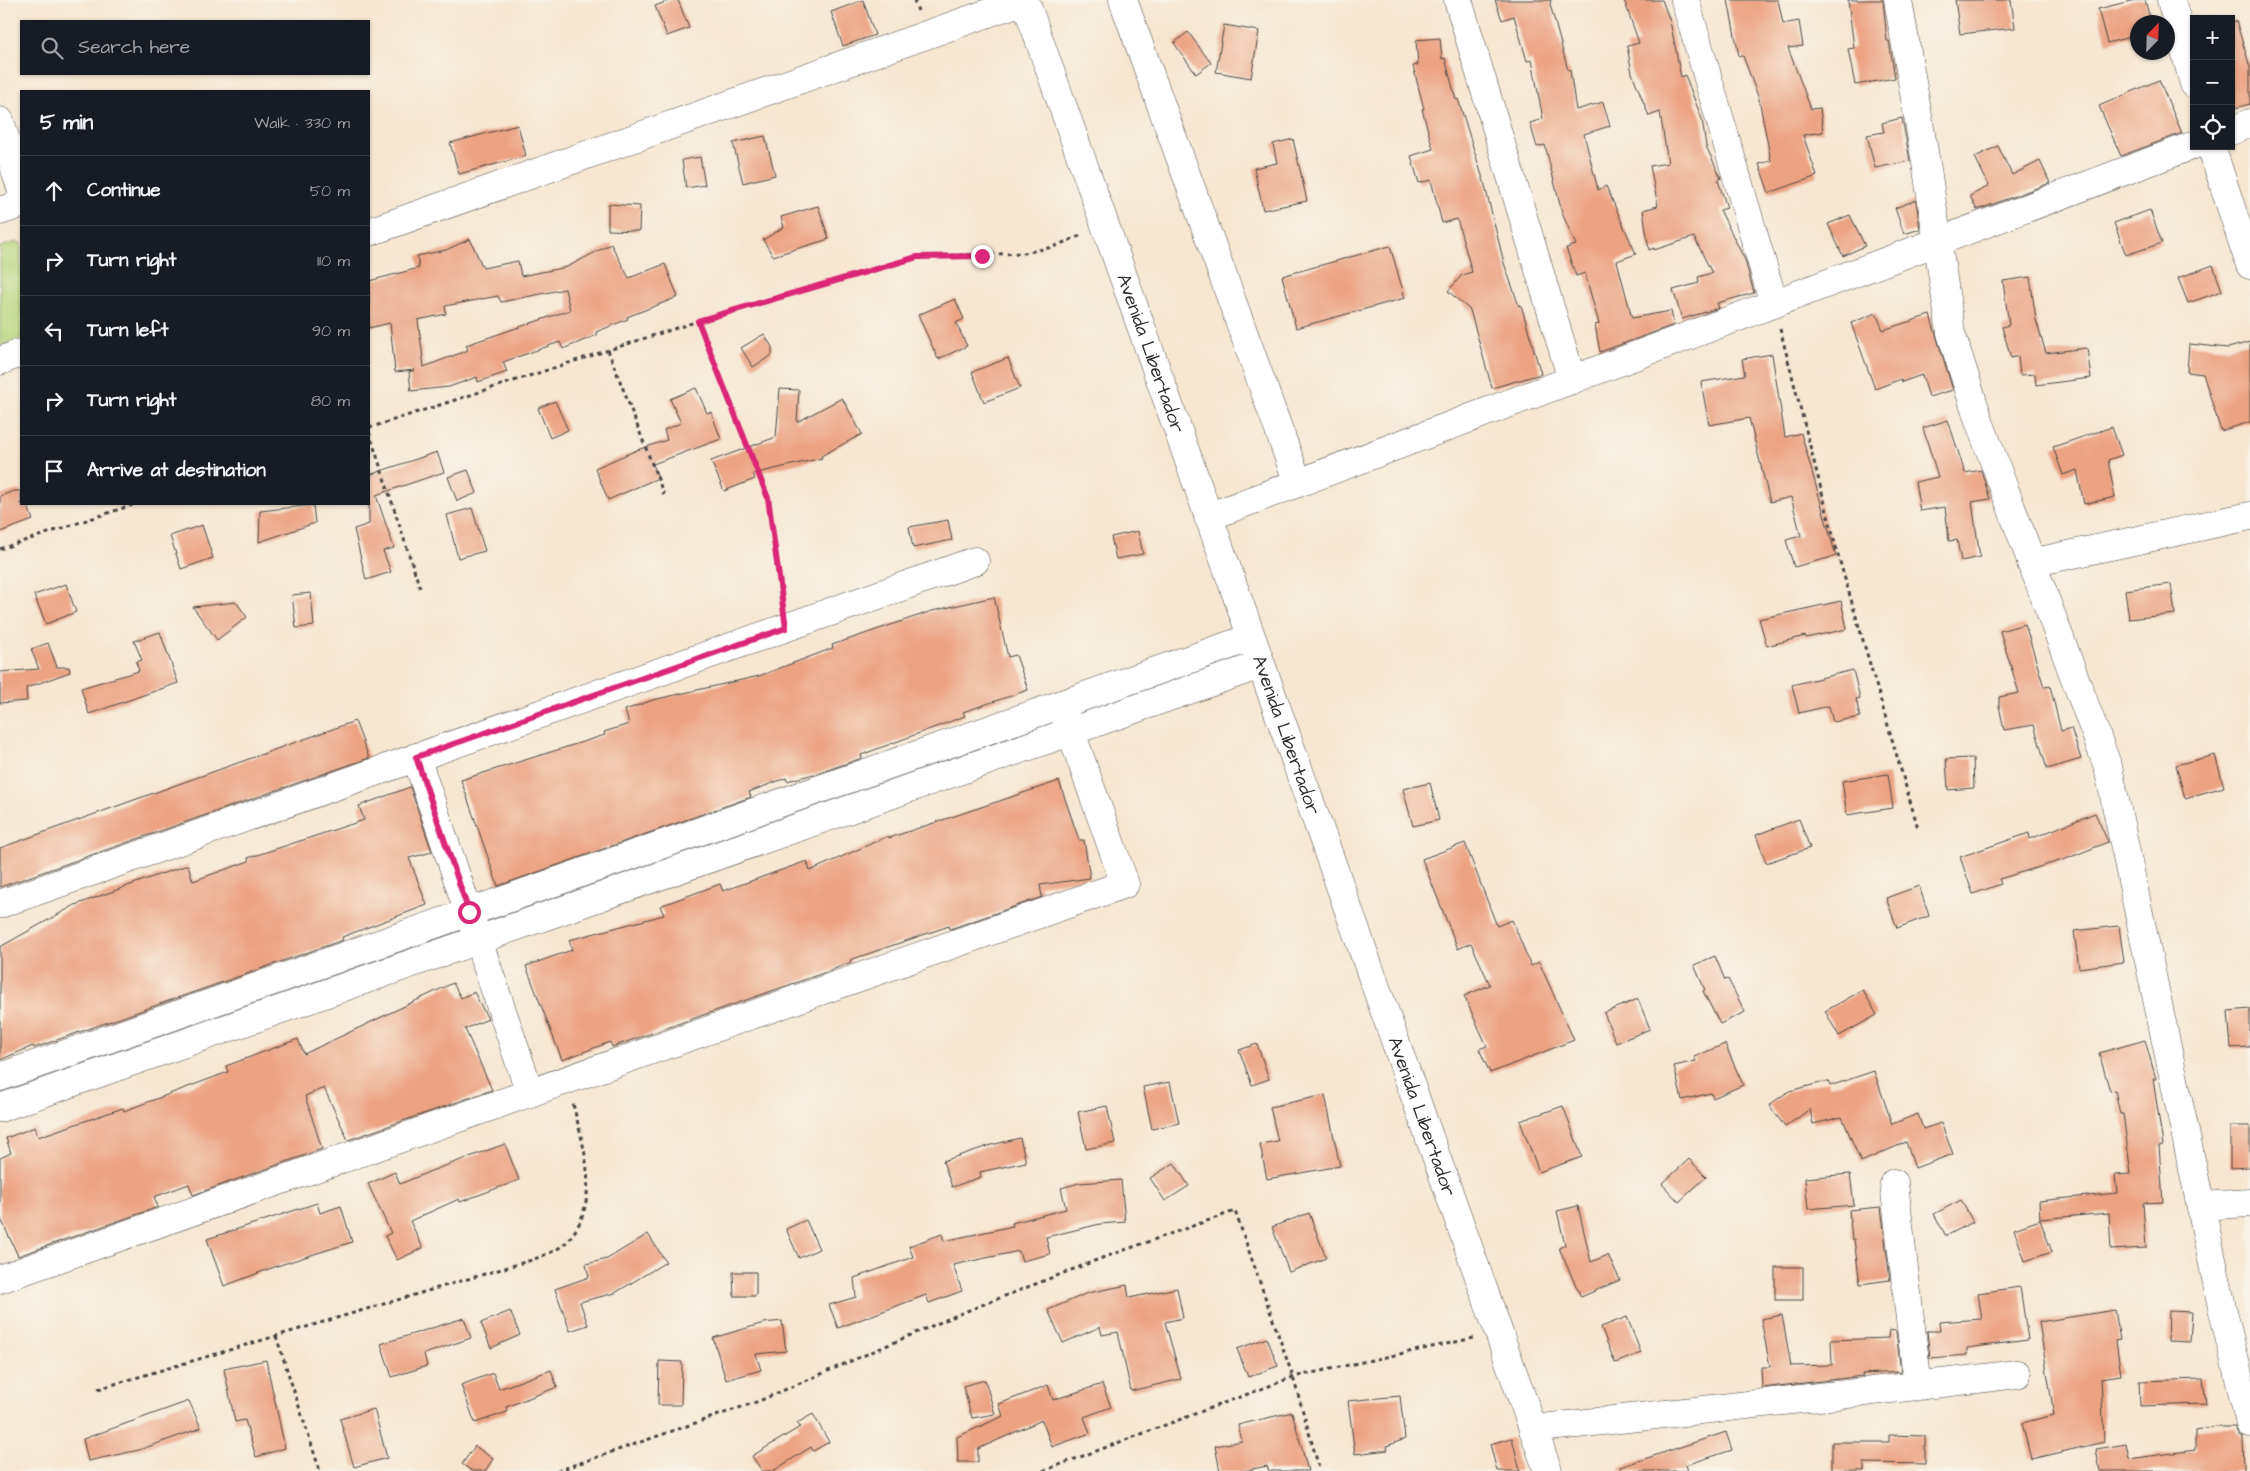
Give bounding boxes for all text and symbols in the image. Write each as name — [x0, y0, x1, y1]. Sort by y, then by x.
north arrow — [2130, 15, 2175, 60]
map controls — [2190, 15, 2235, 150]
button: + — [2190, 15, 2235, 60]
search box — [20, 20, 370, 75]
icon: search — [38, 34, 66, 62]
text: Search here — [78, 34, 190, 61]
button: − — [2190, 60, 2235, 105]
button: locate — [2190, 105, 2235, 150]
text: 5 min — [40, 108, 93, 137]
text: Walk · 330 m — [254, 112, 350, 134]
icon: ahead — [40, 177, 68, 205]
text: Continue — [87, 177, 161, 204]
text: 50 m — [310, 180, 350, 202]
route end — [971, 245, 994, 268]
icon: right — [40, 247, 68, 275]
text: Turn right — [87, 247, 176, 274]
text: 110 m — [317, 250, 350, 272]
street label: Avenida Libertador — [1110, 270, 1192, 437]
icon: left — [40, 317, 68, 345]
text: Turn left — [87, 317, 168, 344]
text: 90 m — [312, 320, 350, 342]
icon: right — [40, 387, 68, 415]
text: Turn right — [87, 387, 176, 414]
text: 80 m — [311, 390, 350, 412]
icon: arrive — [40, 457, 68, 485]
text: Arrive at destination — [87, 457, 266, 484]
street label: Avenida Libertador — [1246, 651, 1327, 819]
route start — [458, 901, 481, 924]
street label: Avenida Libertador — [1381, 1033, 1463, 1200]

